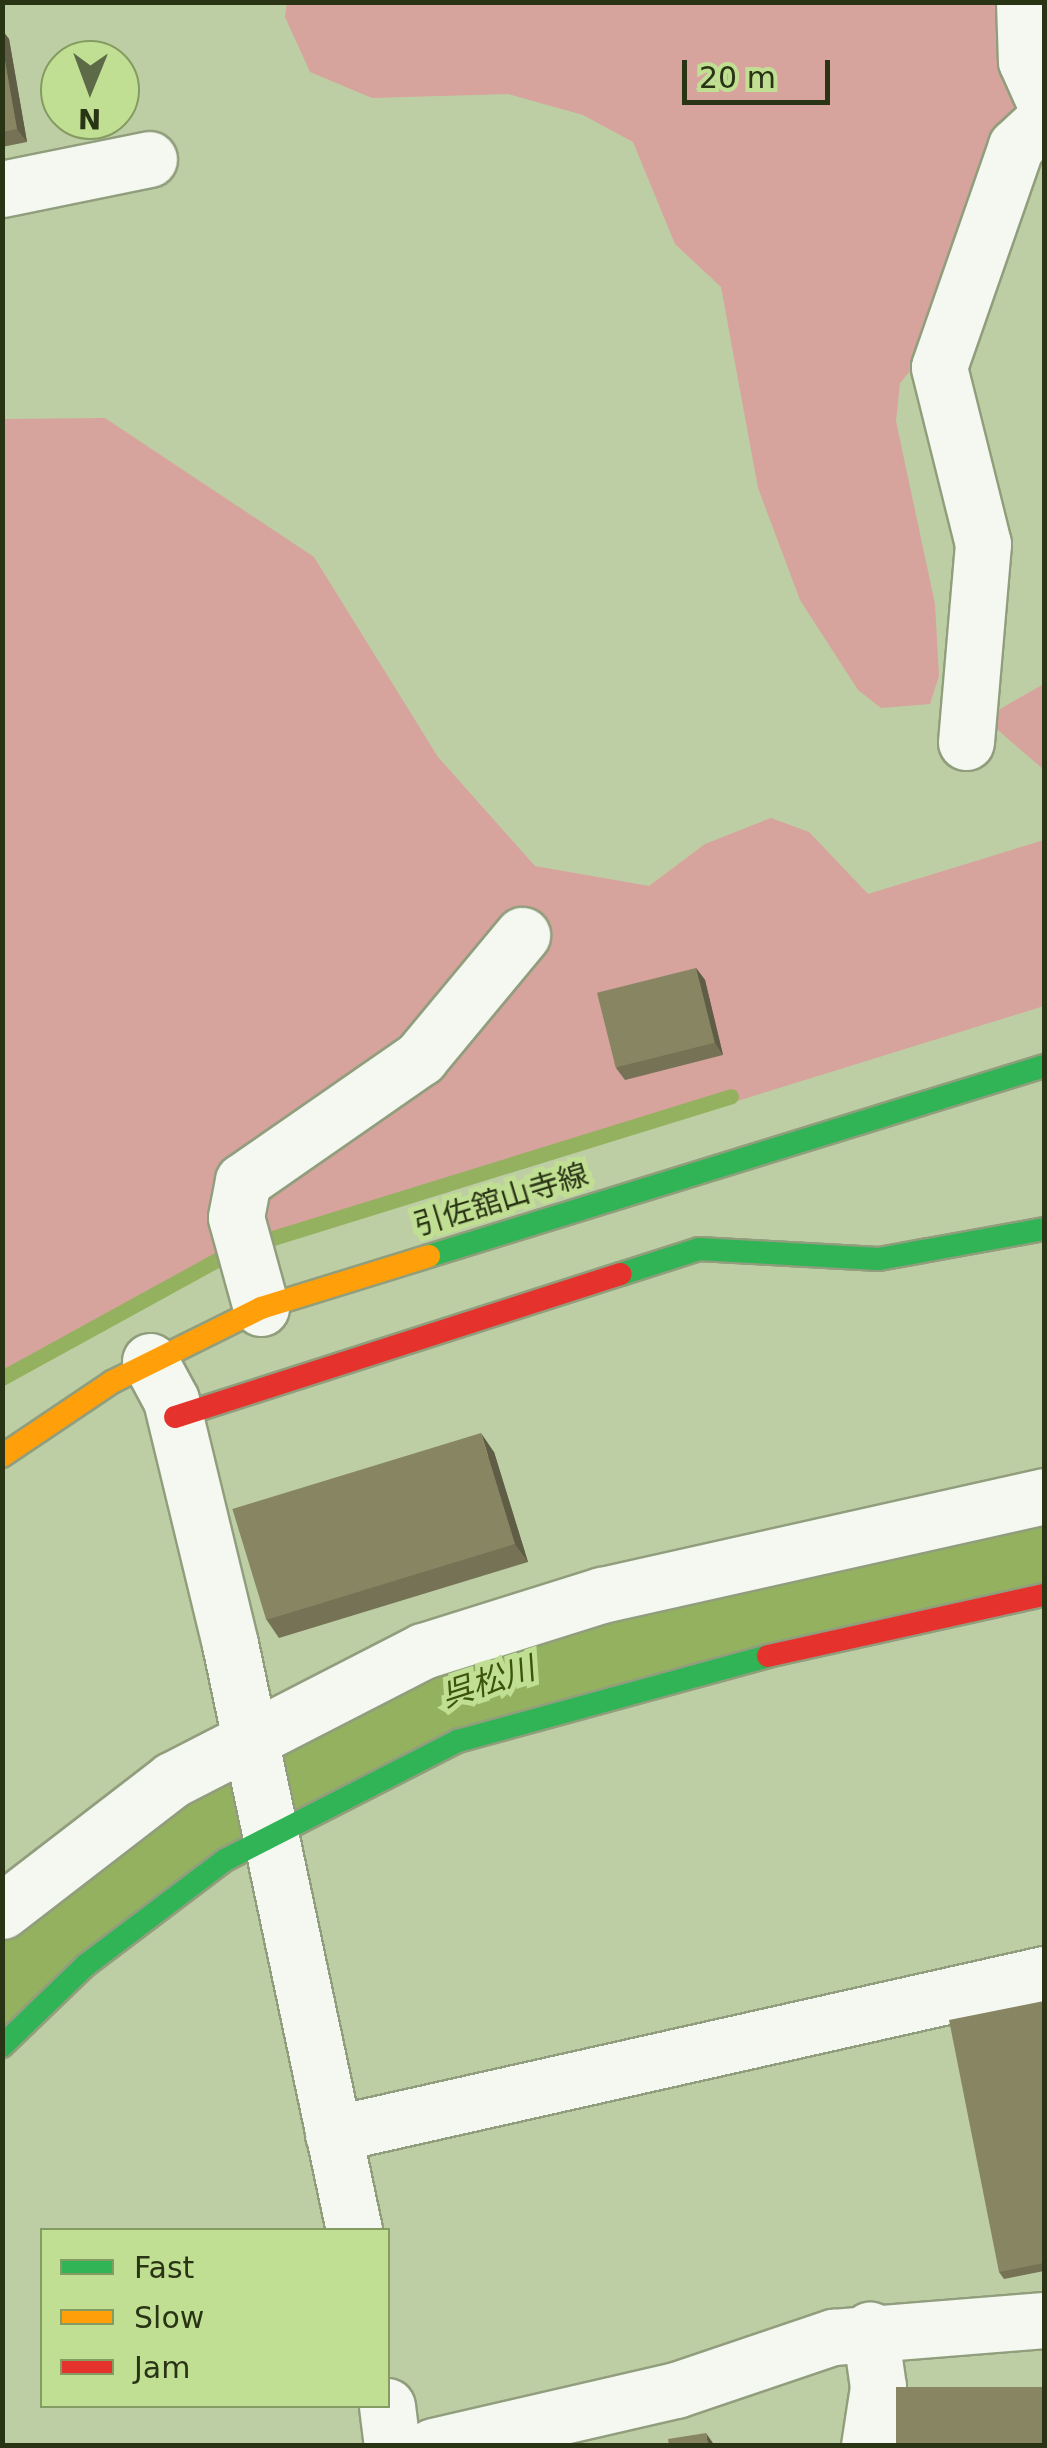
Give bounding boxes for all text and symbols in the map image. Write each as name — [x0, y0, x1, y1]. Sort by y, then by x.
north arrow — [40, 40, 140, 140]
scale bar — [687, 40, 834, 102]
text: 20 m — [699, 60, 776, 95]
text: N — [77, 102, 102, 135]
street label: 引佐舘山寺線 — [410, 1156, 592, 1244]
water label: 呉松川 — [436, 1649, 540, 1715]
legend — [40, 2228, 390, 2408]
text: Fast — [134, 2250, 194, 2285]
text: Slow — [134, 2300, 204, 2335]
text: Jam — [134, 2350, 190, 2385]

